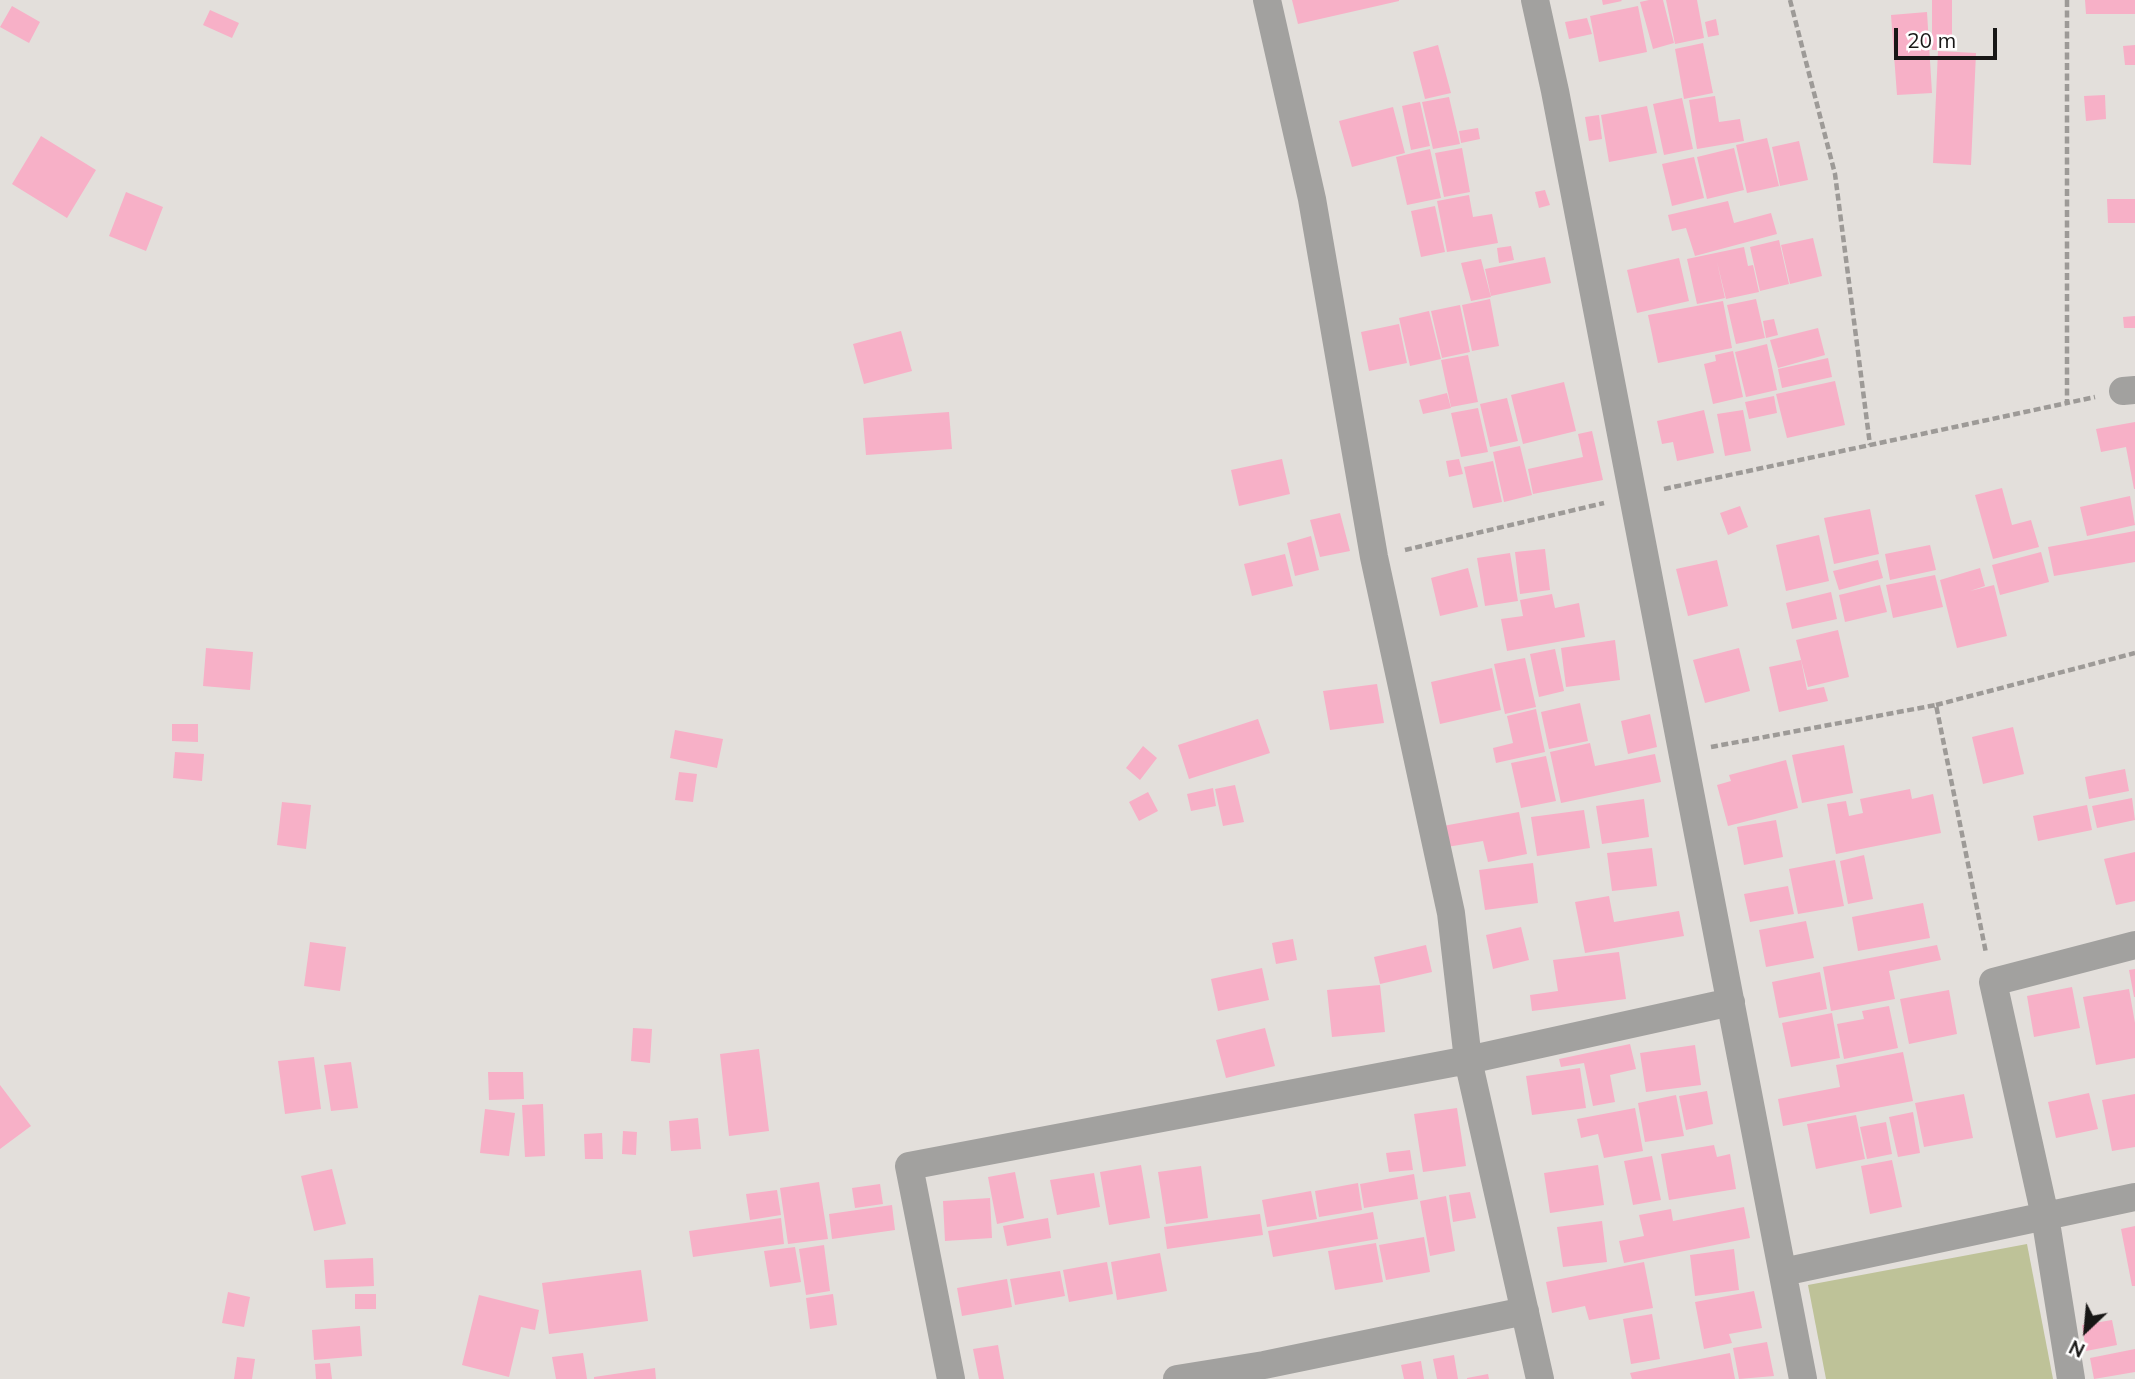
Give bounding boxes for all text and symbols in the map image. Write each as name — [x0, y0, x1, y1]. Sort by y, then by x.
scale bar — [1897, 14, 2000, 58]
text: 20 m — [1907, 27, 1956, 53]
north arrow — [2051, 1295, 2121, 1365]
text: N — [2065, 1335, 2089, 1363]

